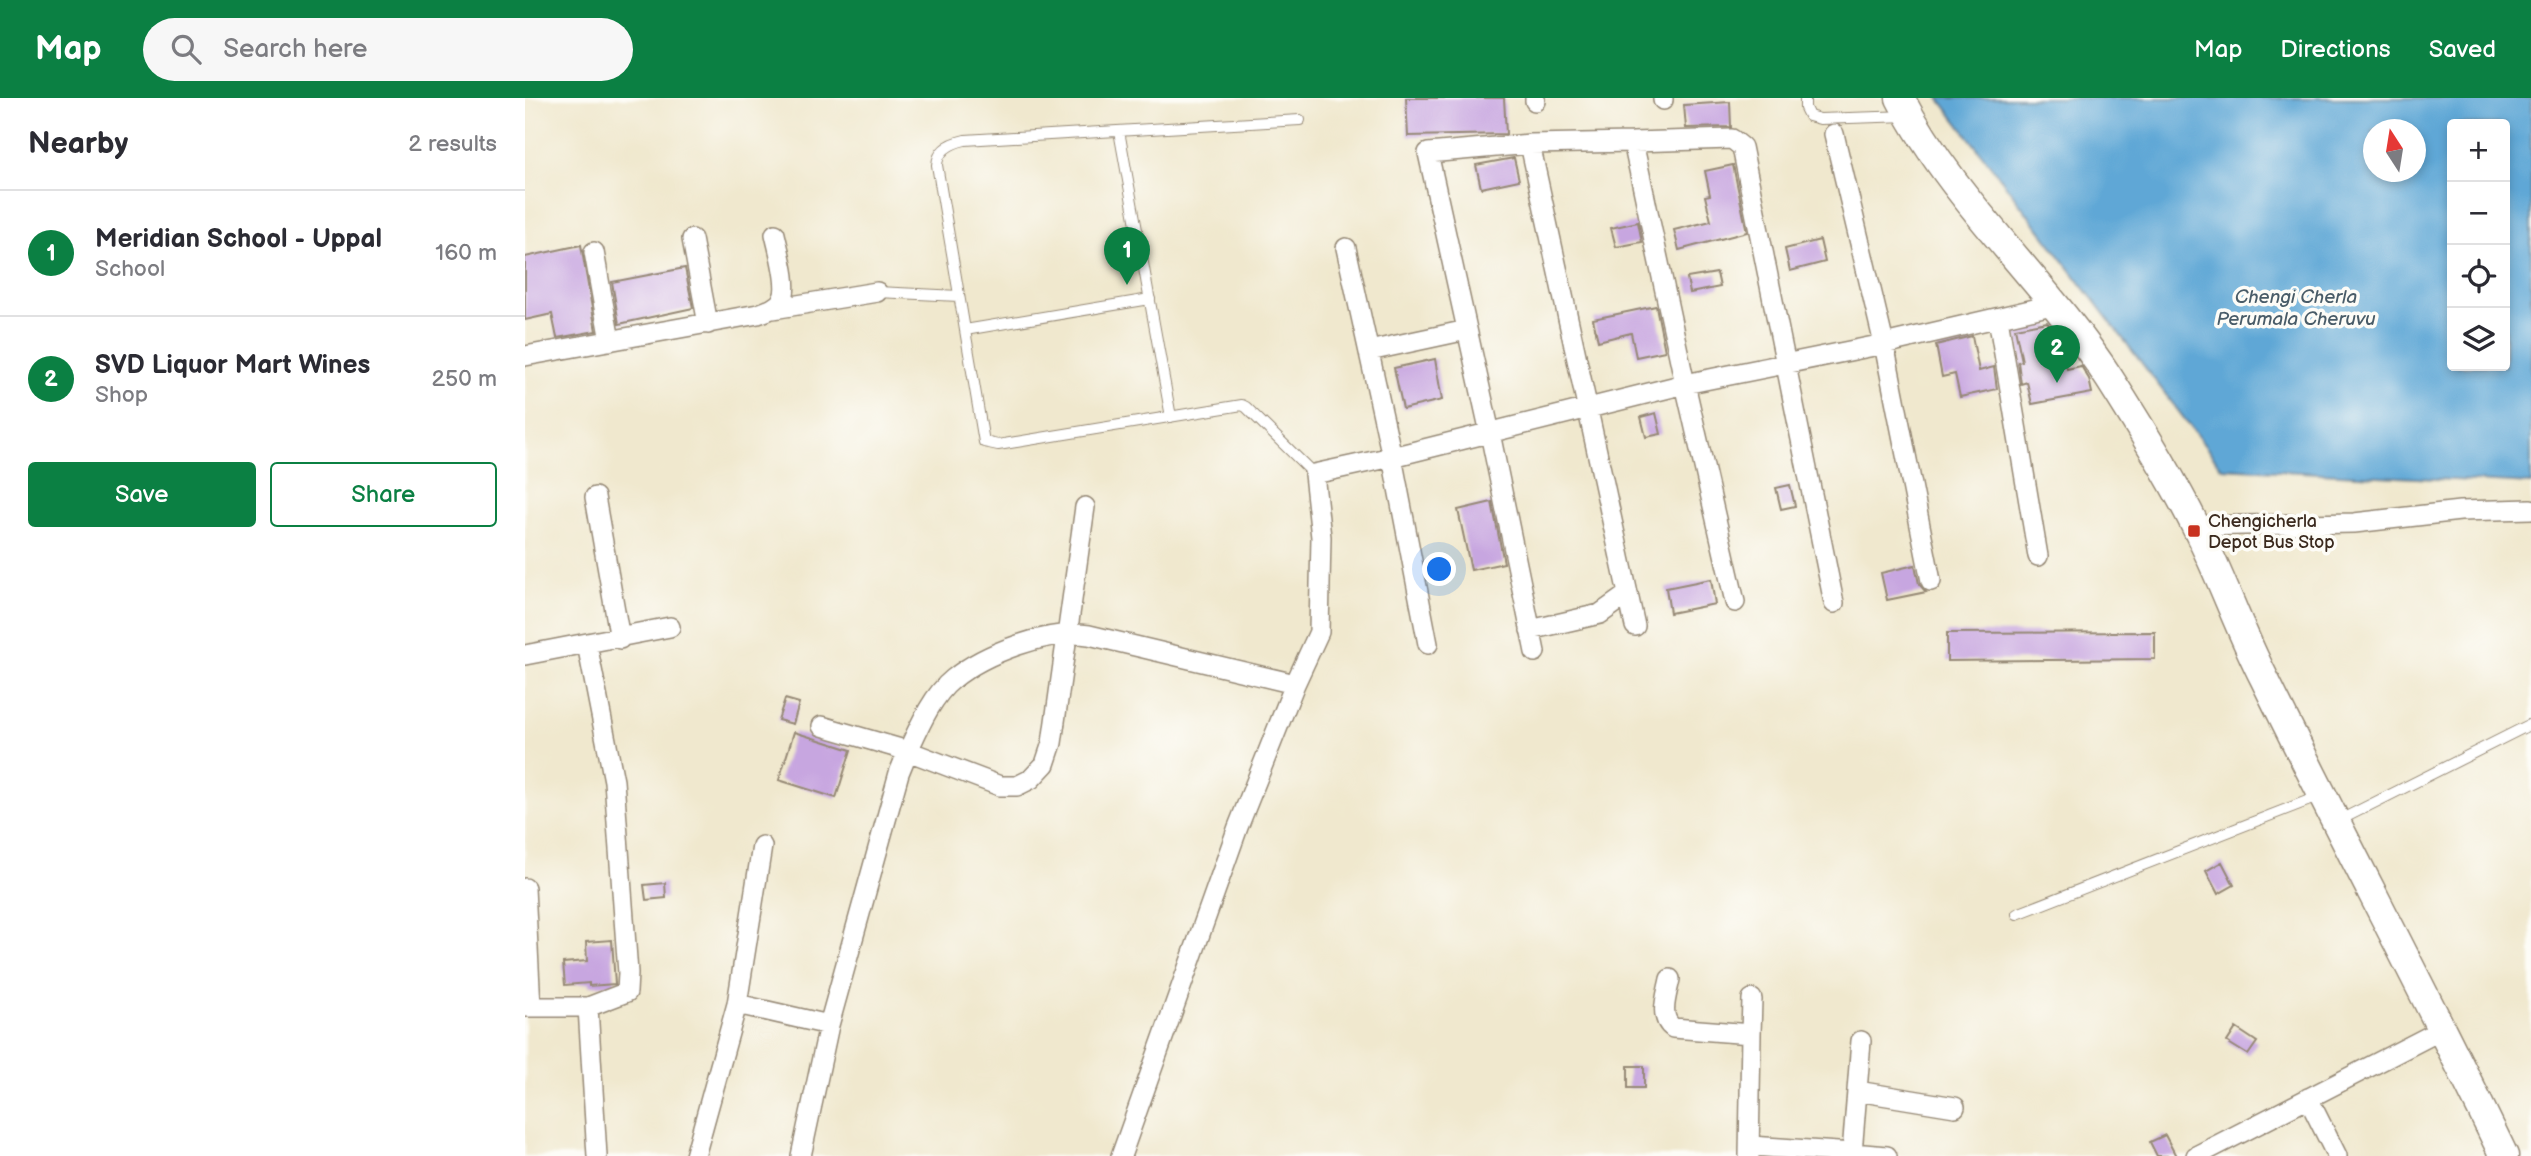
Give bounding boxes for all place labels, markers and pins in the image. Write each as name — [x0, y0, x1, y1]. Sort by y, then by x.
pin: 1 — [1104, 227, 1150, 285]
pin: 2 — [2034, 325, 2080, 383]
place label: Chengicherla Depot Bus Stop — [2208, 511, 2335, 553]
marker: Chengicherla Depot Bus Stop — [2186, 523, 2202, 539]

